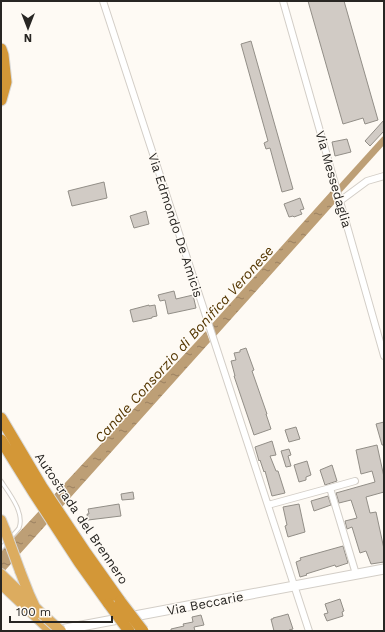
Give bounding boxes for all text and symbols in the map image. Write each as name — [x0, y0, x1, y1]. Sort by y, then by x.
north arrow — [8, 8, 48, 48]
text: N — [24, 31, 32, 44]
street label: Via Messedaglia — [312, 129, 355, 230]
street label: Via Edmondo De Amicis — [145, 151, 206, 299]
water label: Canale Consorzio di Bonifica Veronese — [91, 242, 277, 446]
street label: Autostrada del Brennero — [32, 450, 131, 587]
street label: Via Beccarie — [166, 589, 245, 618]
scale bar — [10, 598, 112, 624]
text: 100 m — [16, 605, 51, 619]

